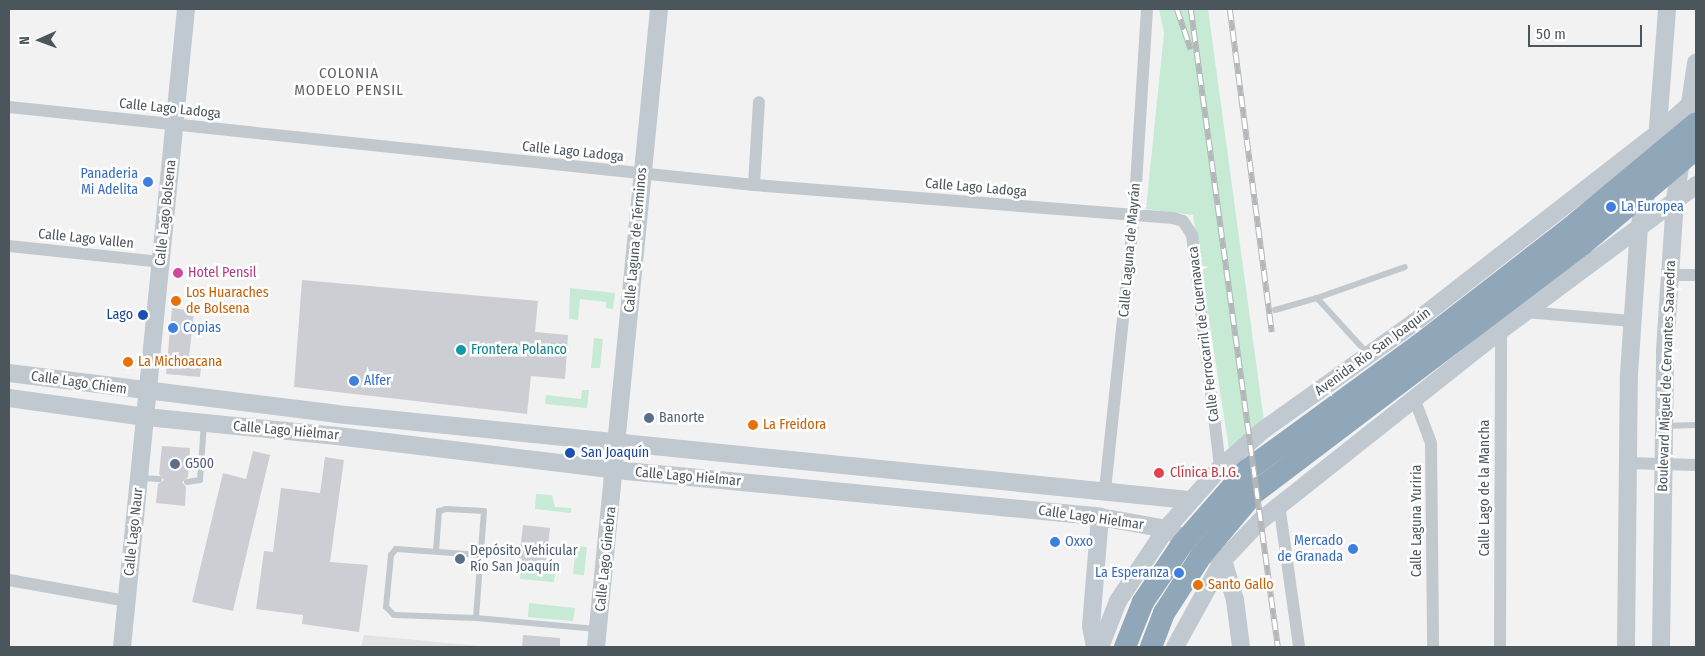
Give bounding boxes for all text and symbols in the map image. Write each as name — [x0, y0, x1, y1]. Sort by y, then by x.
north arrow — [15, 15, 65, 65]
scale bar — [1530, 15, 1644, 47]
text: 50 m — [1536, 25, 1566, 43]
text: N — [16, 36, 33, 45]
district label: COLONIA MODELO PENSIL — [293, 64, 405, 99]
street label: Calle Lago Ladoga — [118, 95, 222, 123]
street label: Calle Lago Ladoga — [521, 138, 625, 166]
street label: Calle Lago Bolsena — [152, 159, 180, 267]
place label: Panaderia Mi Adelita — [81, 166, 138, 198]
street label: Calle Laguna de Términos — [621, 167, 651, 313]
street label: Calle Lago Ladoga — [924, 175, 1028, 201]
marker: Panaderia Mi Adelita — [142, 176, 154, 188]
street label: Calle Laguna de Mayrán — [1116, 182, 1144, 318]
place label: La Europea — [1621, 199, 1684, 215]
marker: La Europea — [1605, 201, 1617, 213]
street label: Calle Lago Vallen — [37, 226, 135, 252]
street label: Calle Ferrocarril de Cuernavaca — [1185, 245, 1223, 423]
street label: Boulevard Miguel de Cervantes Saavedra — [1655, 260, 1679, 492]
place label: Hotel Pensil — [188, 265, 257, 281]
marker: Hotel Pensil — [172, 267, 184, 279]
place label: Los Huaraches de Bolsena — [186, 285, 269, 318]
marker: Los Huaraches de Bolsena — [170, 295, 182, 307]
street label: Avenida Río San Joaquín — [1312, 304, 1434, 400]
place label: Lago — [106, 307, 133, 323]
marker: Lago — [137, 309, 149, 321]
place label: Copias — [183, 320, 221, 336]
marker: Copias — [167, 322, 179, 334]
place label: Frontera Polanco — [471, 342, 567, 358]
marker: Frontera Polanco — [455, 344, 467, 356]
place label: La Michoacana — [138, 354, 222, 370]
marker: La Michoacana — [122, 356, 134, 368]
street label: Calle Lago Chiem — [30, 368, 128, 398]
place label: Alfer — [364, 373, 391, 389]
marker: Alfer — [348, 375, 360, 387]
place label: Banorte — [659, 410, 704, 426]
marker: Banorte — [643, 412, 655, 424]
place label: La Freidora — [763, 417, 826, 433]
street label: Calle Lago Hielmar — [232, 418, 340, 444]
marker: La Freidora — [747, 419, 759, 431]
street label: Calle Lago de la Mancha — [1477, 420, 1493, 556]
place label: San Joaquín — [581, 445, 649, 461]
marker: San Joaquín — [563, 446, 577, 460]
place label: G500 — [185, 456, 214, 472]
marker: G500 — [169, 458, 181, 470]
street label: Calle Lago Hielmar — [634, 464, 742, 490]
place label: Clínica B.I.G. — [1170, 465, 1239, 481]
street label: Calle Laguna Yuriria — [1409, 465, 1425, 577]
marker: Clínica B.I.G. — [1152, 466, 1166, 480]
street label: Calle Lago Naur — [121, 487, 147, 577]
street label: Calle Lago Hielmar — [1037, 502, 1145, 534]
street label: Calle Lago Ginebra — [592, 506, 620, 612]
place label: Mercado de Granada — [1277, 533, 1343, 566]
place label: Oxxo — [1065, 534, 1093, 550]
marker: Oxxo — [1049, 536, 1061, 548]
place label: Depósito Vehicular Río San Joaquín — [470, 543, 578, 576]
marker: Mercado de Granada — [1347, 543, 1359, 555]
marker: Depósito Vehicular Río San Joaquín — [454, 553, 466, 565]
place label: La Esperanza — [1095, 565, 1169, 581]
marker: La Esperanza — [1173, 567, 1185, 579]
place label: Santo Gallo — [1208, 577, 1274, 593]
marker: Santo Gallo — [1192, 579, 1204, 591]

